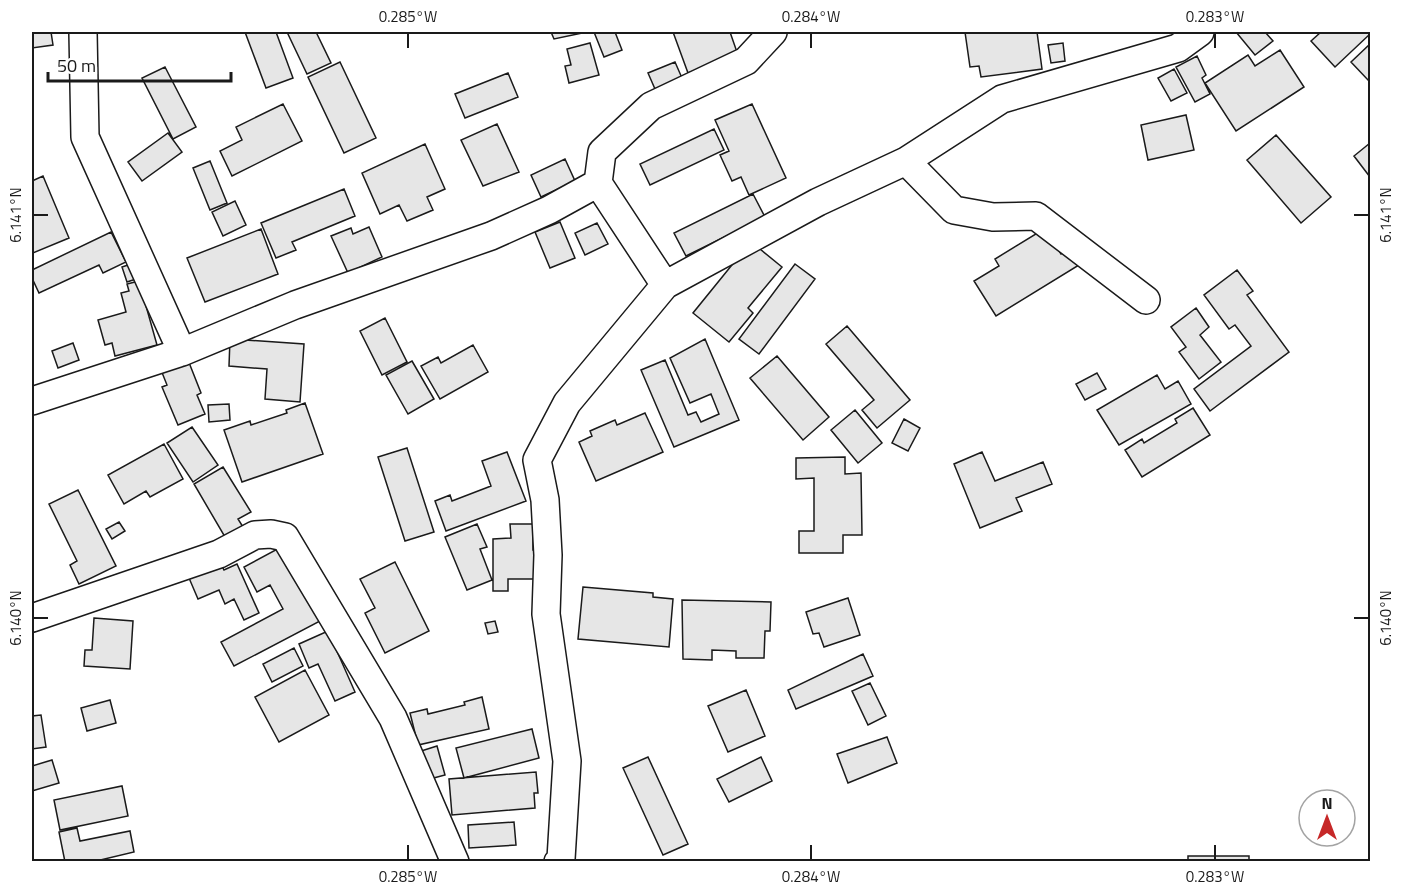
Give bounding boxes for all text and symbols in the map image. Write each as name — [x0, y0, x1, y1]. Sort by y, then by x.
text: 0.285°W — [379, 5, 437, 28]
text: 0.284°W — [782, 5, 840, 28]
text: 0.283°W — [1186, 5, 1244, 28]
scale bar — [48, 45, 231, 83]
text: 50 m — [57, 52, 96, 79]
text: 6.141°N — [4, 187, 27, 243]
text: 6.141°N — [1374, 187, 1397, 243]
text: 6.140°N — [4, 590, 27, 646]
text: 6.140°N — [1374, 590, 1397, 646]
north arrow — [1297, 788, 1357, 848]
text: N — [1321, 791, 1333, 815]
text: 0.285°W — [379, 865, 437, 888]
text: 0.284°W — [782, 865, 840, 888]
text: 0.283°W — [1186, 865, 1244, 888]

